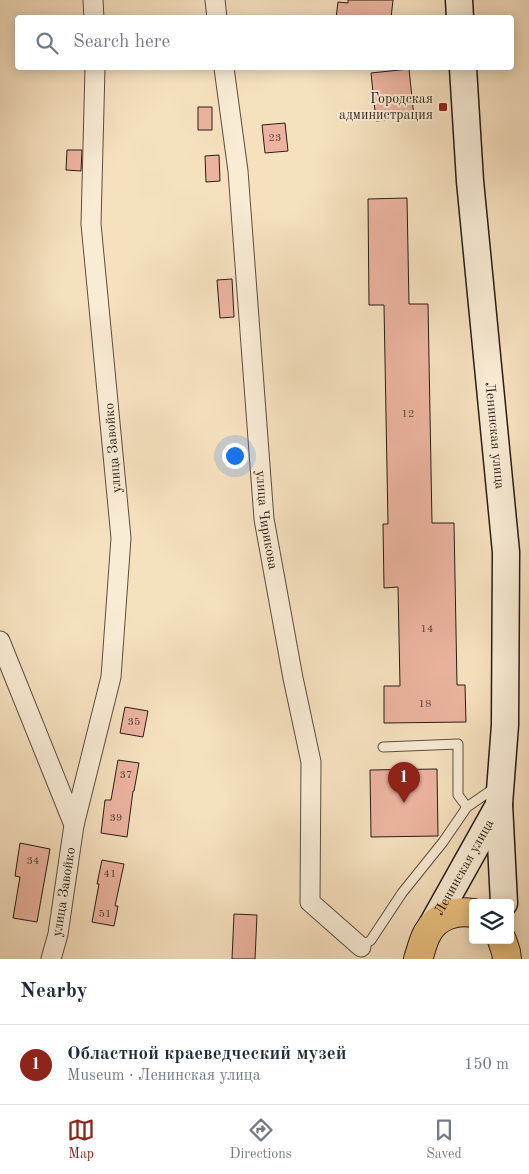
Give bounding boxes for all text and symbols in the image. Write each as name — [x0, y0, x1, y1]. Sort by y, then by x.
search box — [15, 15, 514, 70]
icon: search — [33, 29, 61, 57]
text: Search here — [73, 33, 170, 52]
place label: Городская администрация — [339, 92, 433, 122]
marker: Городская администрация — [437, 101, 449, 113]
house number: 23 — [269, 133, 281, 144]
street label: Ленинская улица — [483, 381, 507, 490]
street label: улица Завойко — [102, 402, 124, 494]
house number: 12 — [402, 409, 414, 420]
your location — [222, 443, 248, 469]
street label: улица Чирикова — [253, 470, 280, 571]
house number: 14 — [421, 624, 433, 635]
house number: 18 — [419, 699, 431, 710]
house number: 35 — [128, 717, 140, 728]
pin: 1 — [388, 762, 420, 803]
house number: 37 — [120, 770, 132, 781]
house number: 39 — [110, 813, 122, 824]
street label: Ленинская улица — [432, 817, 496, 918]
street label: улица Завойко — [50, 846, 78, 938]
house number: 34 — [27, 856, 39, 867]
house number: 41 — [104, 869, 116, 880]
map controls — [469, 899, 514, 944]
button: layers — [469, 899, 514, 944]
house number: 51 — [99, 909, 111, 920]
text: Nearby — [20, 981, 88, 1002]
text: Областной краеведческий музей — [67, 1045, 347, 1064]
text: 1 — [31, 1057, 41, 1073]
text: 150 m — [464, 1057, 509, 1073]
text: Museum · Ленинская улица — [67, 1068, 261, 1084]
tab: Map — [67, 1116, 95, 1163]
tab: Directions — [230, 1116, 292, 1163]
tab: Saved — [426, 1116, 462, 1163]

